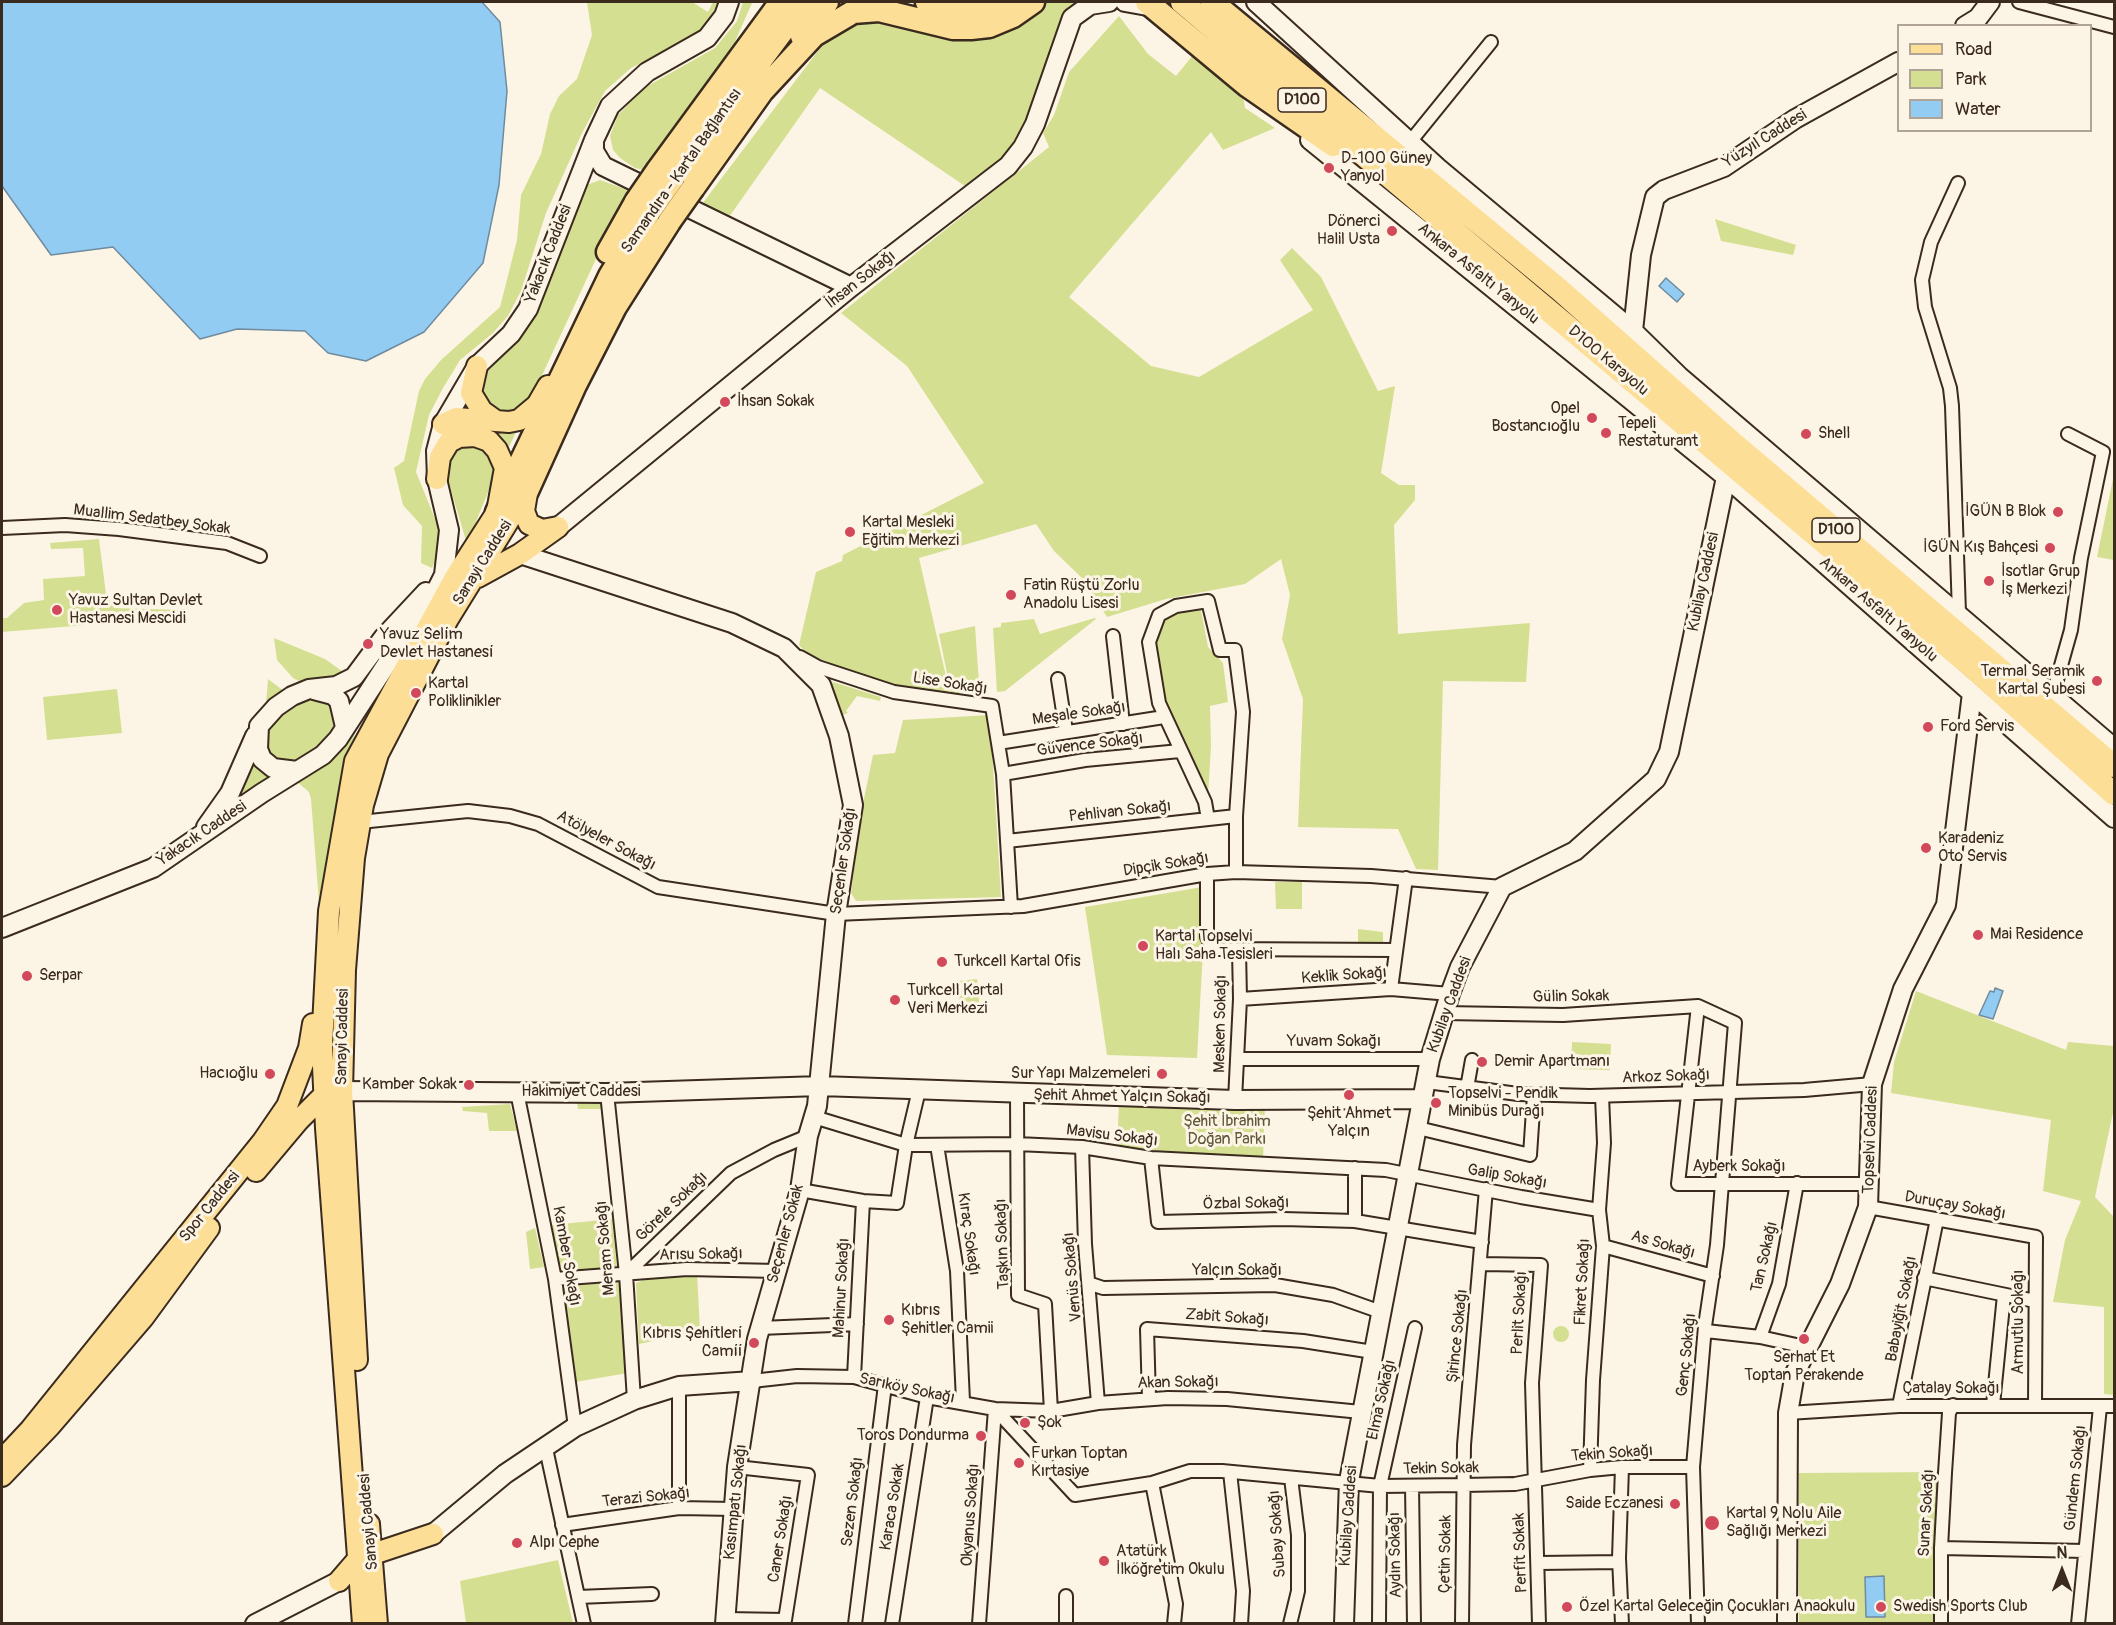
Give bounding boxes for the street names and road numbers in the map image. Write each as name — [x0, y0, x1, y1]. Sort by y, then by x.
street label: Samandıra - Kartal Bağlantısı — [618, 85, 746, 257]
road number: D100 — [1278, 88, 1326, 112]
street label: Yüzyıl Caddesi — [1719, 106, 1811, 172]
street label: Yakacık Caddesi — [521, 202, 577, 306]
street label: Ankara Asfaltı Yanyolu — [1413, 219, 1543, 329]
street label: İhsan Sokağı — [822, 247, 900, 313]
street label: D100 Karayolu — [1564, 322, 1652, 400]
street label: Muallim Sedatbey Sokak — [72, 501, 232, 539]
street label: Sanayi Caddesi — [449, 517, 517, 609]
road number: D100 — [1812, 518, 1860, 542]
street label: Kubilay Caddesi — [1684, 531, 1724, 633]
street label: Ankara Asfaltı Yanyolu — [1815, 553, 1941, 667]
street label: Lise Sokağı — [911, 669, 989, 699]
street label: Meşale Sokağı — [1031, 698, 1127, 730]
street label: Güvence Sokağı — [1036, 729, 1144, 761]
street label: Yakacık Caddesi — [154, 797, 250, 871]
street label: Pehlivan Sokağı — [1068, 797, 1172, 827]
street label: Seçenler Sokağı — [827, 806, 861, 916]
street label: Atölyeler Sokağı — [553, 807, 659, 875]
street label: Dipçik Sokağı — [1122, 849, 1210, 881]
street label: Kubilay Caddesi — [1424, 954, 1476, 1056]
street label: Keklik Sokağı — [1301, 963, 1387, 989]
street label: Mesken Sokağı — [1211, 975, 1231, 1073]
street label: Gülin Sokak — [1533, 987, 1609, 1007]
street label: Sanayi Caddesi — [333, 988, 353, 1086]
street label: Yuvam Sokağı — [1287, 1032, 1381, 1052]
street label: Arkoz Sokağı — [1622, 1066, 1710, 1088]
street label: Hakimiyet Caddesi — [521, 1082, 641, 1102]
street label: Şehit Ahmet Yalçın Sokağı — [1033, 1086, 1211, 1108]
street label: Topselvi Caddesi — [1860, 1086, 1882, 1194]
street label: Mavisu Sokağı — [1065, 1121, 1159, 1151]
street label: Ayberk Sokağı — [1693, 1157, 1785, 1177]
street label: Galip Sokağı — [1466, 1161, 1548, 1193]
street label: Spor Caddesi — [176, 1168, 244, 1246]
street label: Görele Sokağı — [632, 1168, 712, 1246]
street label: Seçenler Sokak — [764, 1182, 808, 1286]
street label: Duruçay Sokağı — [1903, 1188, 2007, 1224]
street label: Kıraç Sokağı — [953, 1191, 983, 1277]
street label: Özbal Sokağı — [1203, 1194, 1289, 1214]
street label: Taşkın Sokağı — [992, 1198, 1014, 1290]
street label: Meram Sokağı — [592, 1200, 620, 1296]
street label: Kamber Sokağı — [548, 1205, 584, 1307]
street label: Tan Sokağı — [1748, 1220, 1782, 1294]
street label: As Sokağı — [1629, 1227, 1697, 1263]
street label: Venüs Sokağı — [1060, 1231, 1086, 1323]
street label: Mahinur Sokağı — [830, 1237, 854, 1339]
street label: Fikret Sokağı — [1571, 1238, 1595, 1326]
street label: Arısu Sokağı — [659, 1245, 743, 1265]
street label: Babayiğit Sokağı — [1882, 1254, 1922, 1364]
street label: Yalçın Sokağı — [1192, 1261, 1282, 1281]
street label: Armutlu Sokağı — [2009, 1270, 2029, 1374]
street label: Perlit Sokağı — [1508, 1271, 1532, 1355]
street label: Şirince Sokağı — [1444, 1288, 1472, 1384]
street label: Zabit Sokağı — [1185, 1306, 1269, 1330]
street label: Genç Sokağı — [1673, 1312, 1701, 1398]
street label: Elma Sokağı — [1363, 1358, 1401, 1442]
street label: Sarıköy Sokağı — [857, 1370, 957, 1408]
street label: Akan Sokağı — [1137, 1373, 1219, 1393]
street label: Çatalay Sokağı — [1902, 1379, 2000, 1399]
street label: Gündem Sokağı — [2061, 1424, 2091, 1532]
street label: Tekin Sokağı — [1570, 1442, 1654, 1466]
street label: Kasımpatı Sokağı — [720, 1443, 752, 1561]
street label: Sezen Sokağı — [838, 1456, 868, 1548]
street label: Tekin Sokak — [1403, 1459, 1479, 1479]
street label: Karaca Sokak — [877, 1462, 909, 1552]
street label: Okyanus Sokağı — [958, 1463, 984, 1567]
street label: Kubilay Caddesi — [1336, 1465, 1362, 1567]
street label: Sunar Sokağı — [1915, 1469, 1939, 1557]
street label: Sanayi Caddesi — [355, 1473, 383, 1571]
street label: Terazi Sokağı — [601, 1484, 691, 1512]
street label: Subay Sokağı — [1265, 1490, 1291, 1578]
street label: Caner Sokağı — [765, 1494, 797, 1584]
street label: Aydın Sokağı — [1386, 1512, 1406, 1598]
street label: Perfit Sokak — [1510, 1512, 1532, 1594]
street label: Çetin Sokak — [1436, 1515, 1456, 1593]

